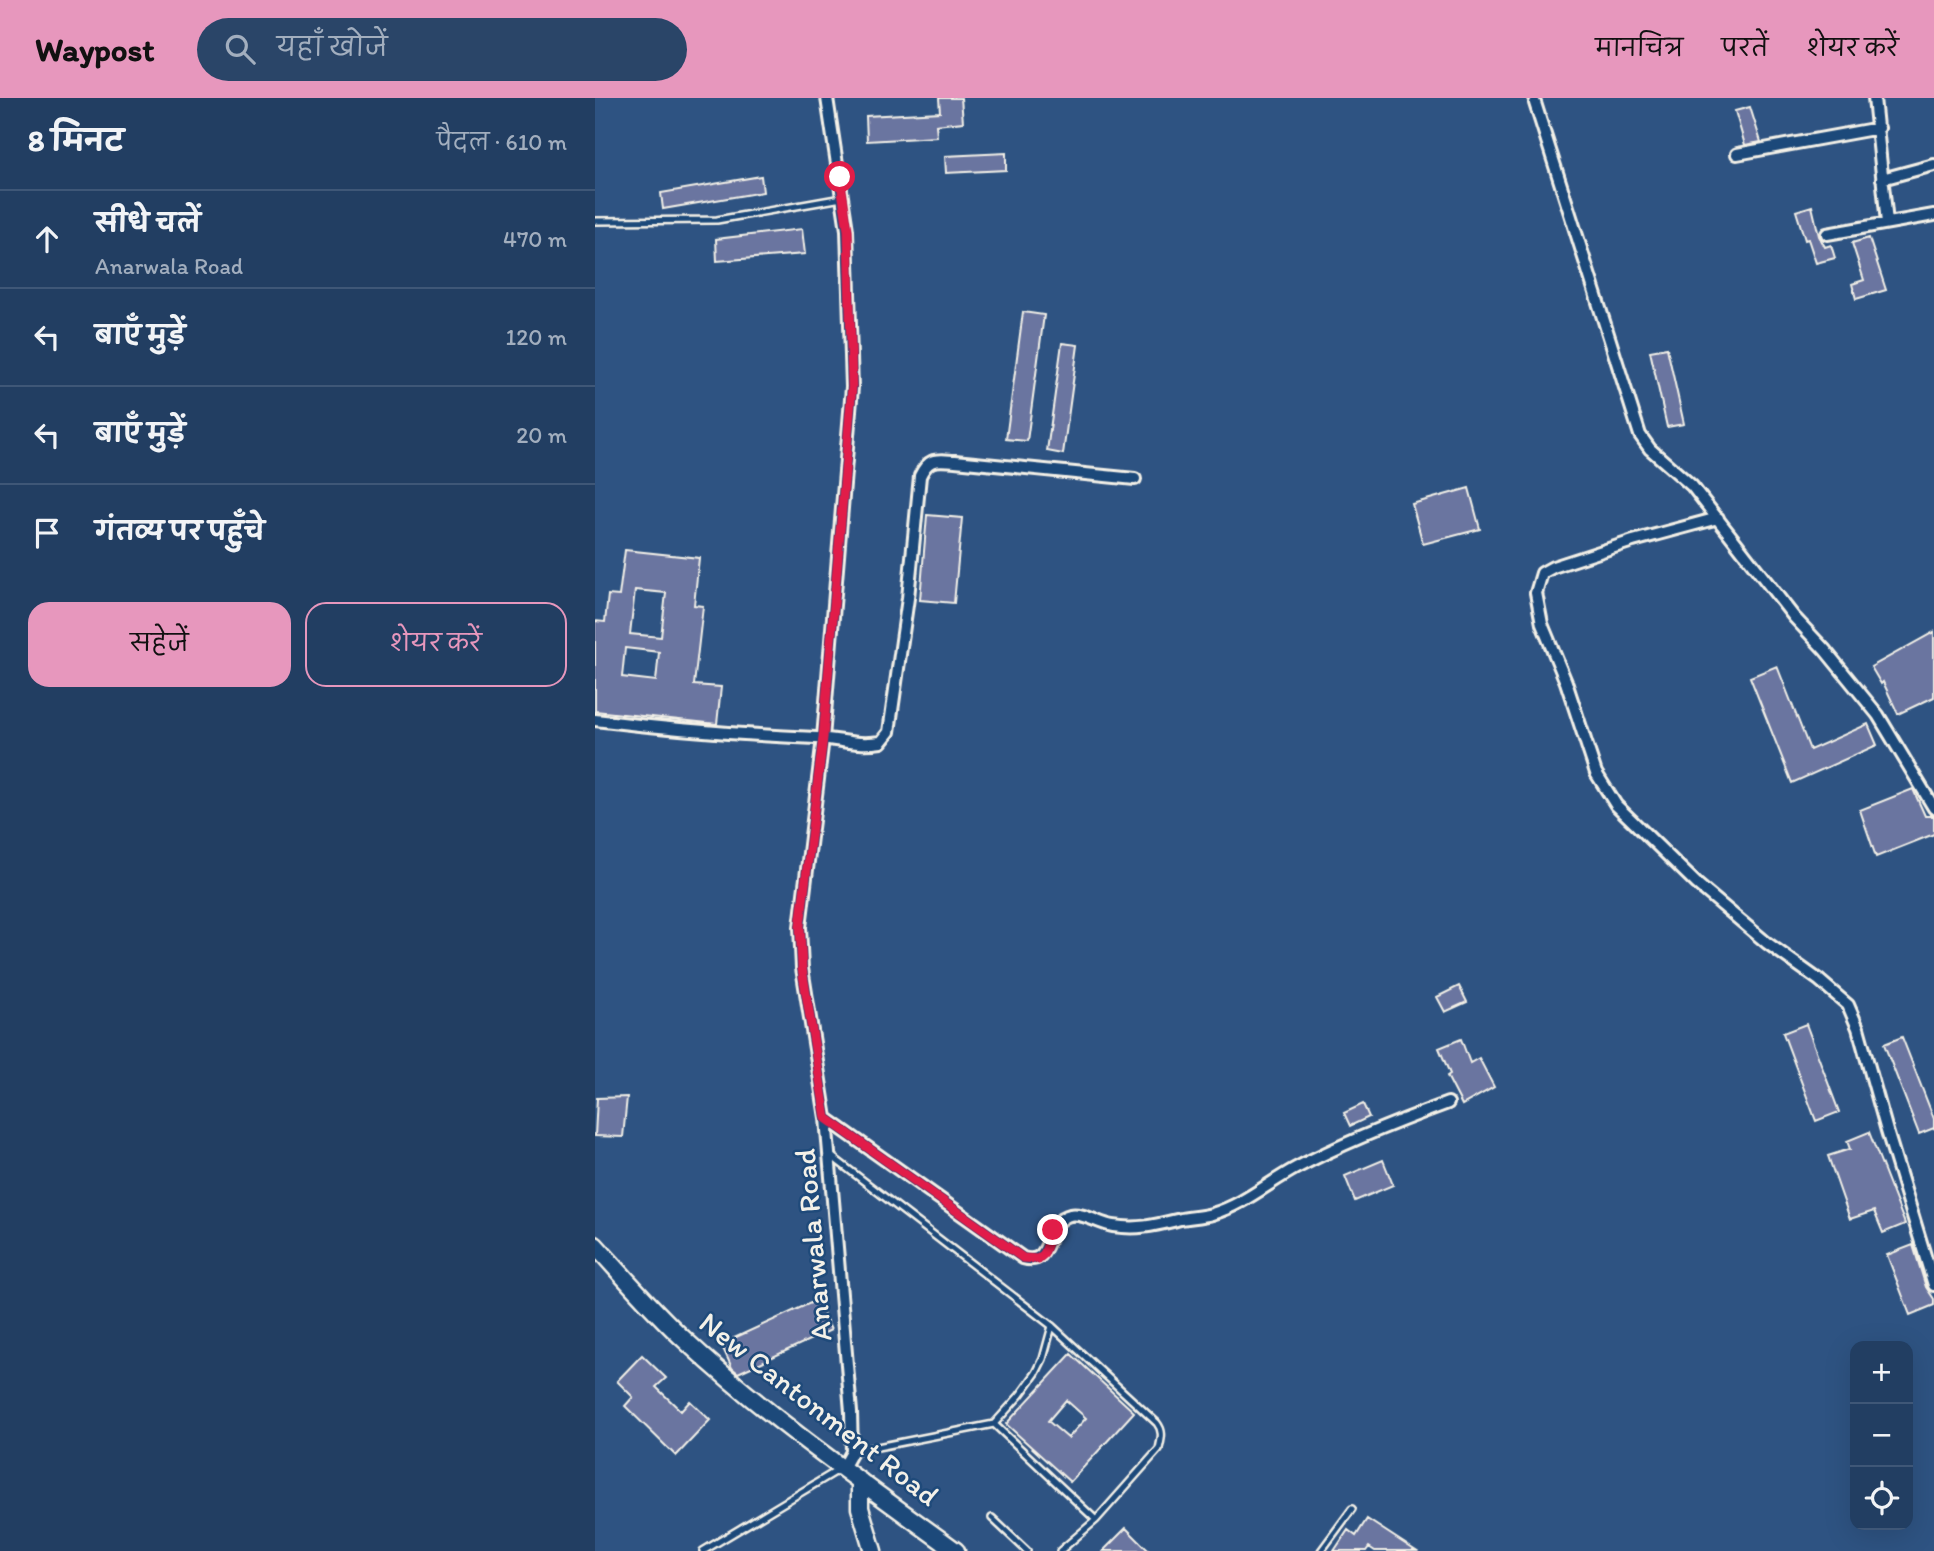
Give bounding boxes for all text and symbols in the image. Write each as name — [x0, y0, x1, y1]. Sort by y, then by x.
search box — [197, 18, 687, 81]
text: Waypost — [35, 30, 155, 69]
icon: search — [221, 30, 259, 68]
text: यहाँ खोजें — [277, 31, 388, 63]
text: मानचित्र — [1595, 33, 1683, 62]
text: परतें — [1721, 33, 1768, 62]
text: शेयर करें — [1806, 33, 1899, 62]
text: 8 मिनट — [28, 122, 124, 159]
text: पैदल · 610 m — [436, 128, 567, 156]
route start — [824, 161, 855, 192]
text: सीधे चलें — [95, 207, 201, 239]
icon: ahead — [28, 220, 66, 258]
text: 470 m — [503, 225, 567, 253]
text: Anarwala Road — [95, 252, 243, 280]
icon: left — [28, 318, 66, 356]
text: बाएँ मुड़ें — [95, 319, 185, 351]
text: 120 m — [506, 323, 567, 351]
icon: left — [28, 416, 66, 454]
text: बाएँ मुड़ें — [95, 417, 185, 449]
text: 20 m — [516, 421, 567, 449]
icon: arrive — [28, 514, 66, 552]
text: गंतव्य पर पहुँचे — [95, 515, 265, 547]
button: सहेजें — [28, 602, 291, 687]
button: शेयर करें — [305, 602, 567, 687]
street label: Anarwala Road — [786, 1147, 839, 1343]
route end — [1037, 1214, 1068, 1245]
street label: New Cantonment Road — [692, 1304, 946, 1514]
map controls — [1850, 1341, 1913, 1530]
button: + — [1850, 1341, 1913, 1404]
button: − — [1850, 1404, 1913, 1467]
button: locate — [1850, 1467, 1913, 1530]

